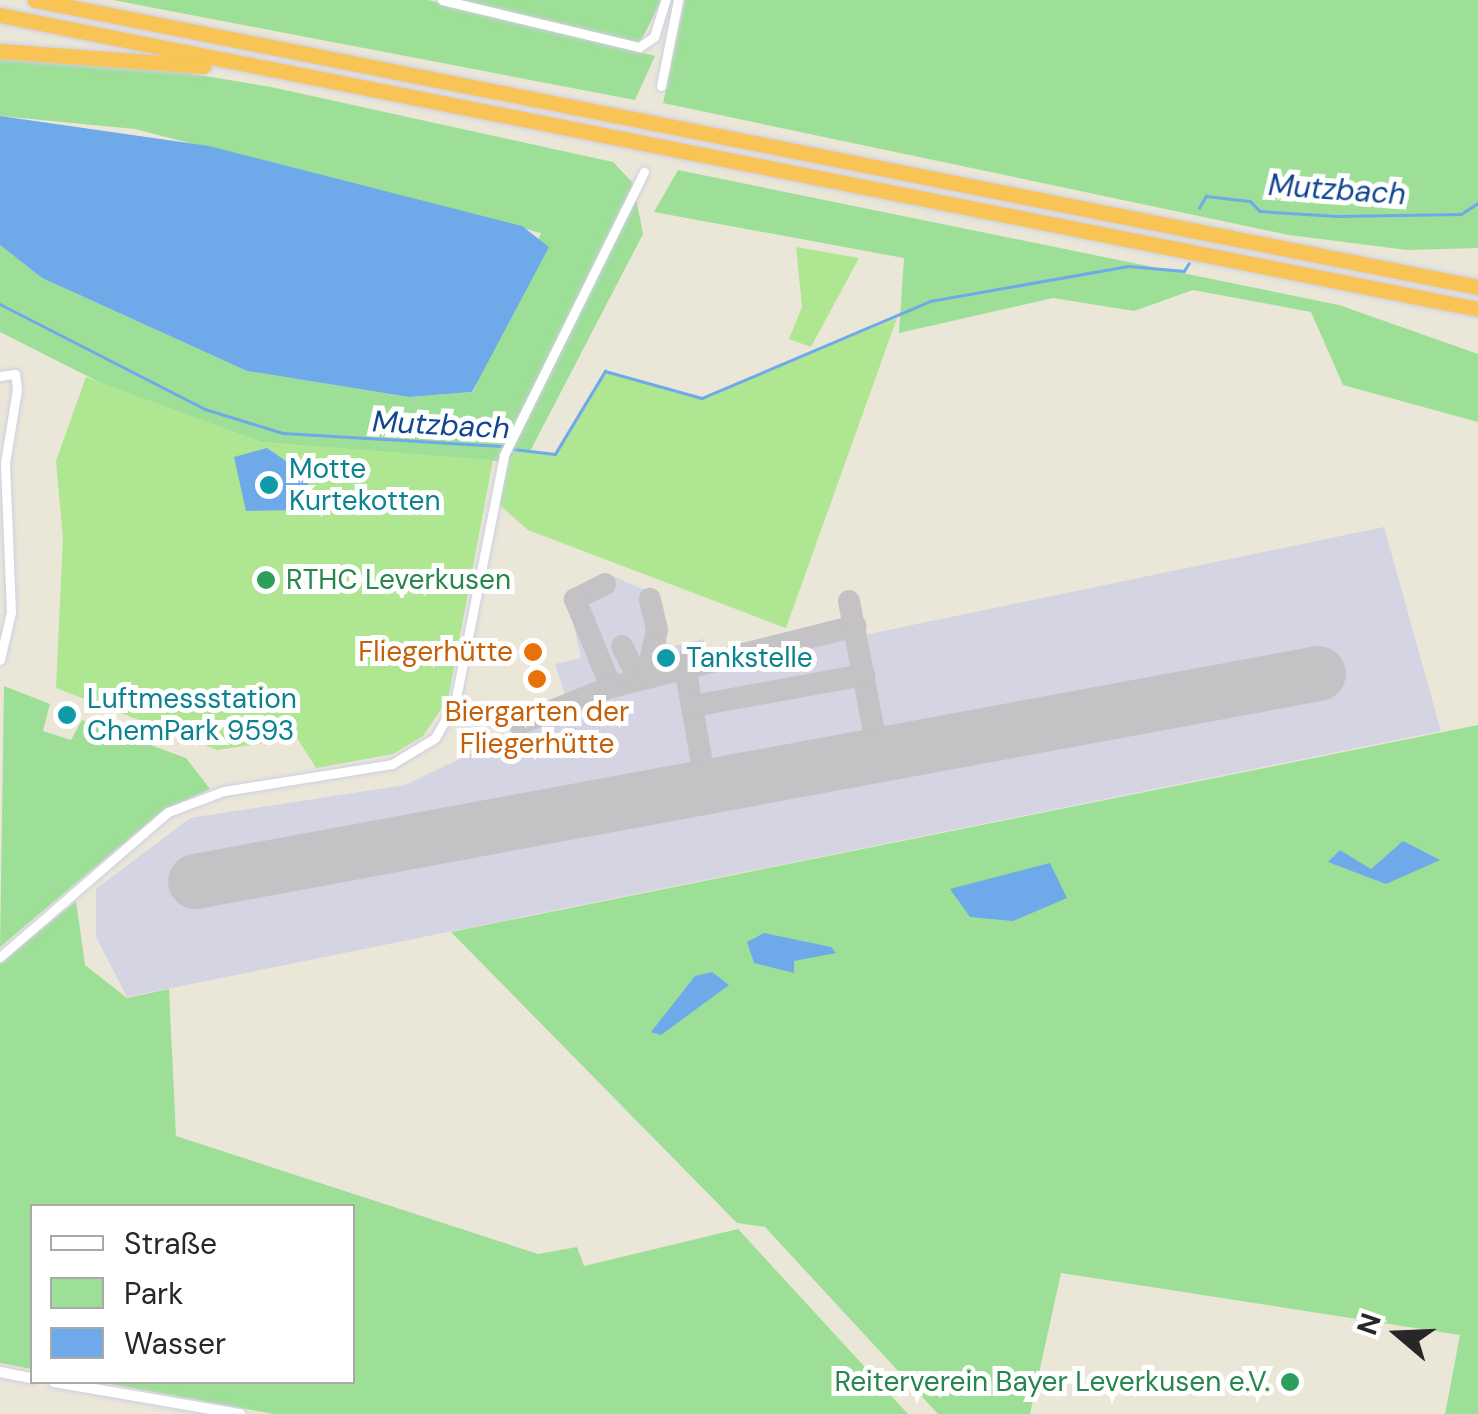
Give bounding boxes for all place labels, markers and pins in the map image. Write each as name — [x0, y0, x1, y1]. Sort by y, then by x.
place label: Motte Kurtekotten — [289, 452, 440, 518]
marker: Motte Kurtekotten — [258, 474, 280, 496]
place label: RTHC Leverkusen — [286, 563, 511, 597]
marker: RTHC Leverkusen — [255, 569, 277, 591]
place label: Fliegerhütte — [358, 635, 513, 669]
marker: Fliegerhütte — [522, 641, 544, 663]
place label: Tankstelle — [686, 641, 813, 675]
marker: Tankstelle — [655, 647, 677, 669]
marker: Biergarten der Fliegerhütte — [526, 668, 548, 690]
place label: Luftmessstation ChemPark 9593 — [87, 682, 297, 748]
place label: Biergarten der Fliegerhütte — [445, 695, 629, 761]
marker: Luftmessstation ChemPark 9593 — [56, 704, 78, 726]
place label: Reiterverein Bayer Leverkusen e.V. — [834, 1365, 1270, 1399]
marker: Reiterverein Bayer Leverkusen e.V. — [1279, 1371, 1301, 1393]

